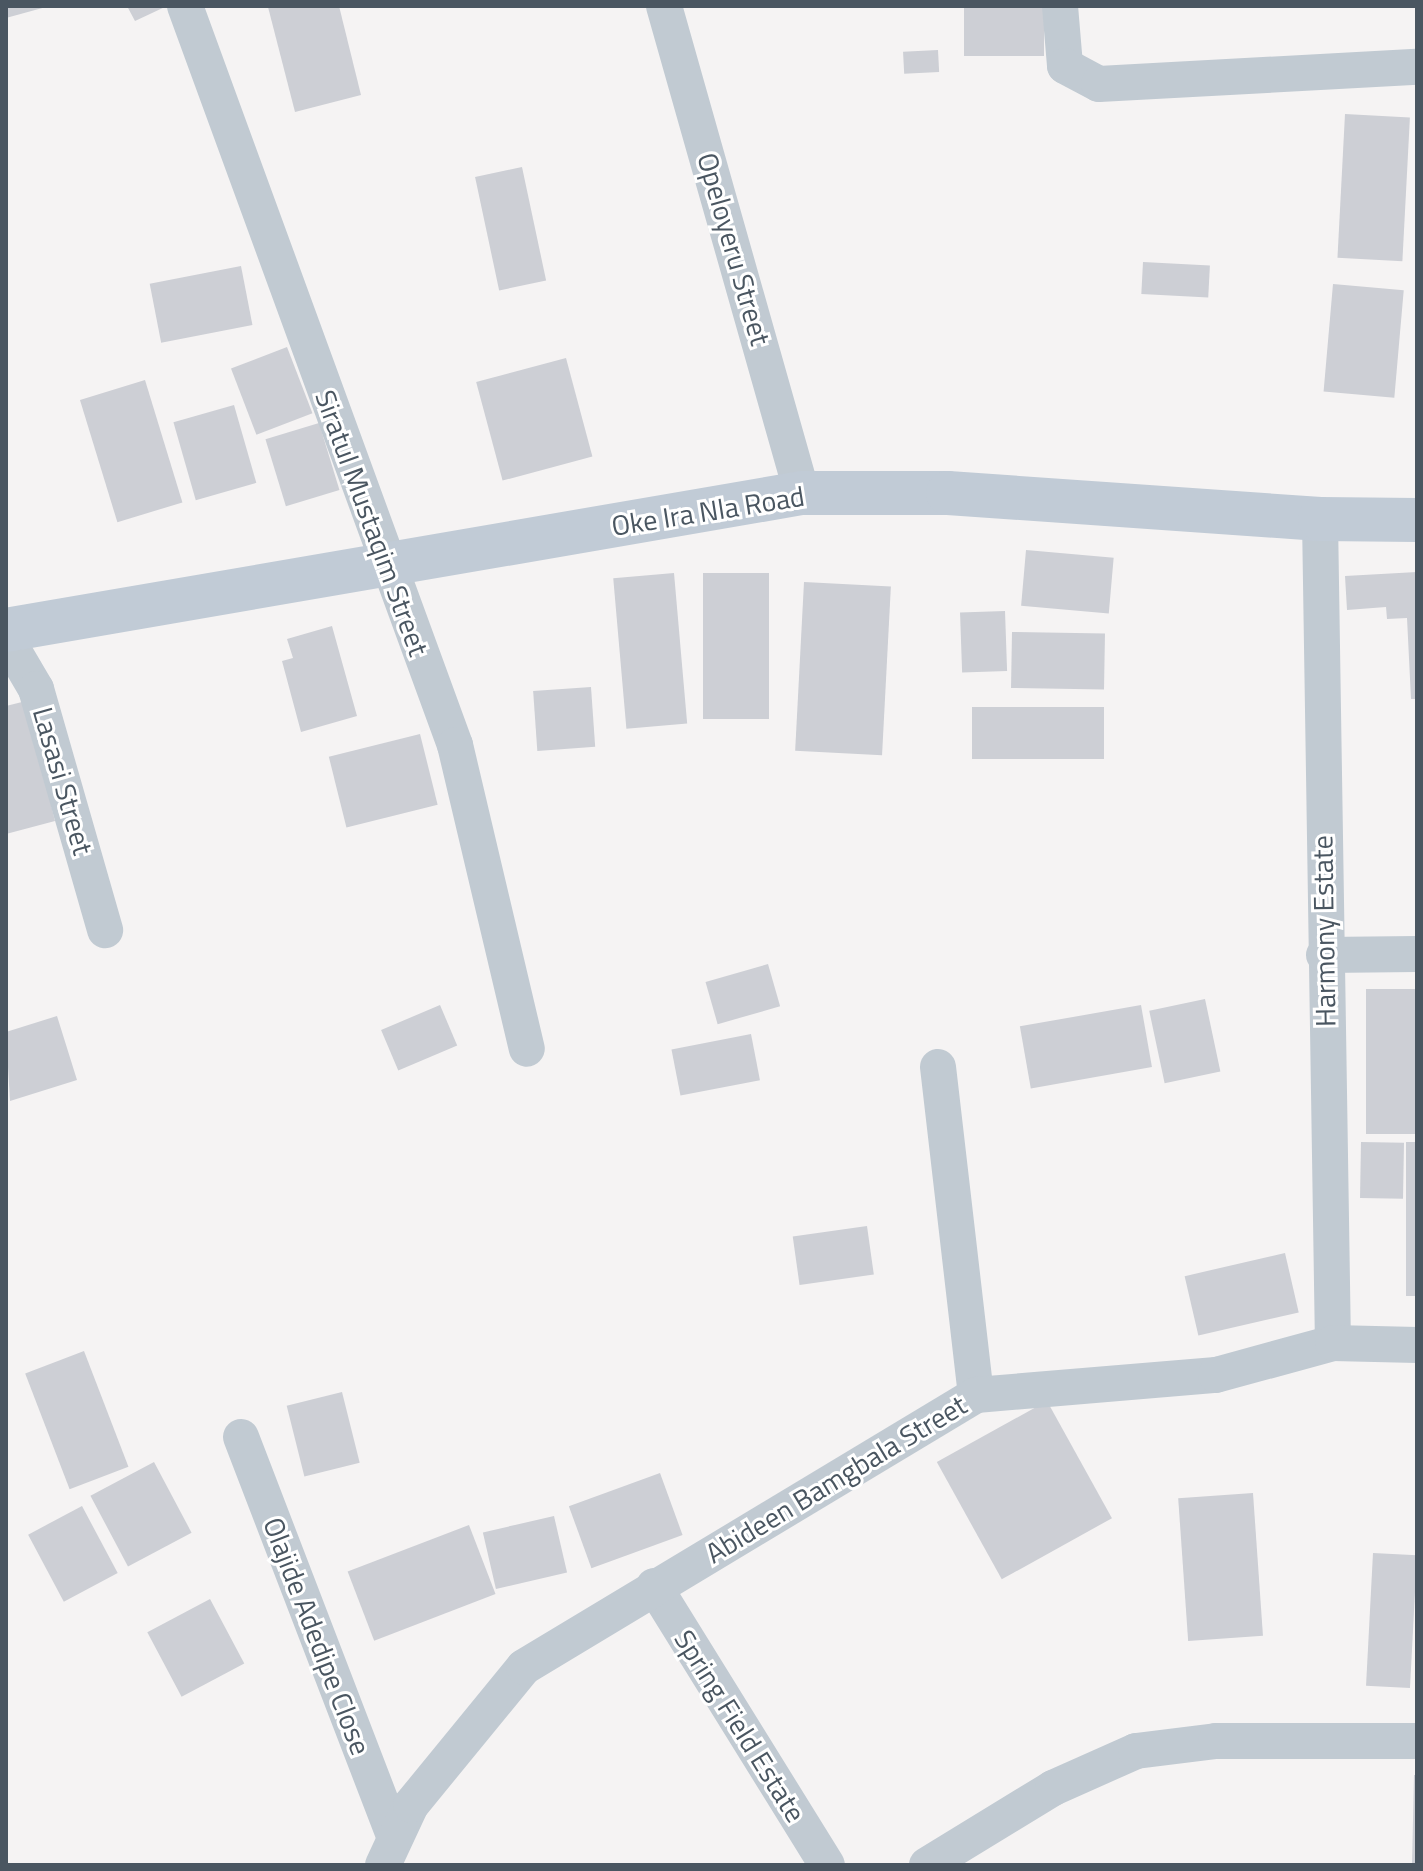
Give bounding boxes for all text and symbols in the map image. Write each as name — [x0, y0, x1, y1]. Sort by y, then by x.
street label: Opeloyeru Street — [690, 149, 778, 349]
street label: Siratul Mustaqim Street — [308, 386, 436, 660]
street label: Oke Ira Nla Road — [609, 479, 807, 543]
street label: Lasasi Street — [26, 703, 100, 859]
street label: Harmony Estate — [1306, 835, 1342, 1027]
street label: Abideen Bamgbala Street — [699, 1388, 973, 1570]
street label: Olajide Adedipe Close — [256, 1513, 378, 1759]
street label: Spring Field Estate — [667, 1624, 813, 1828]

